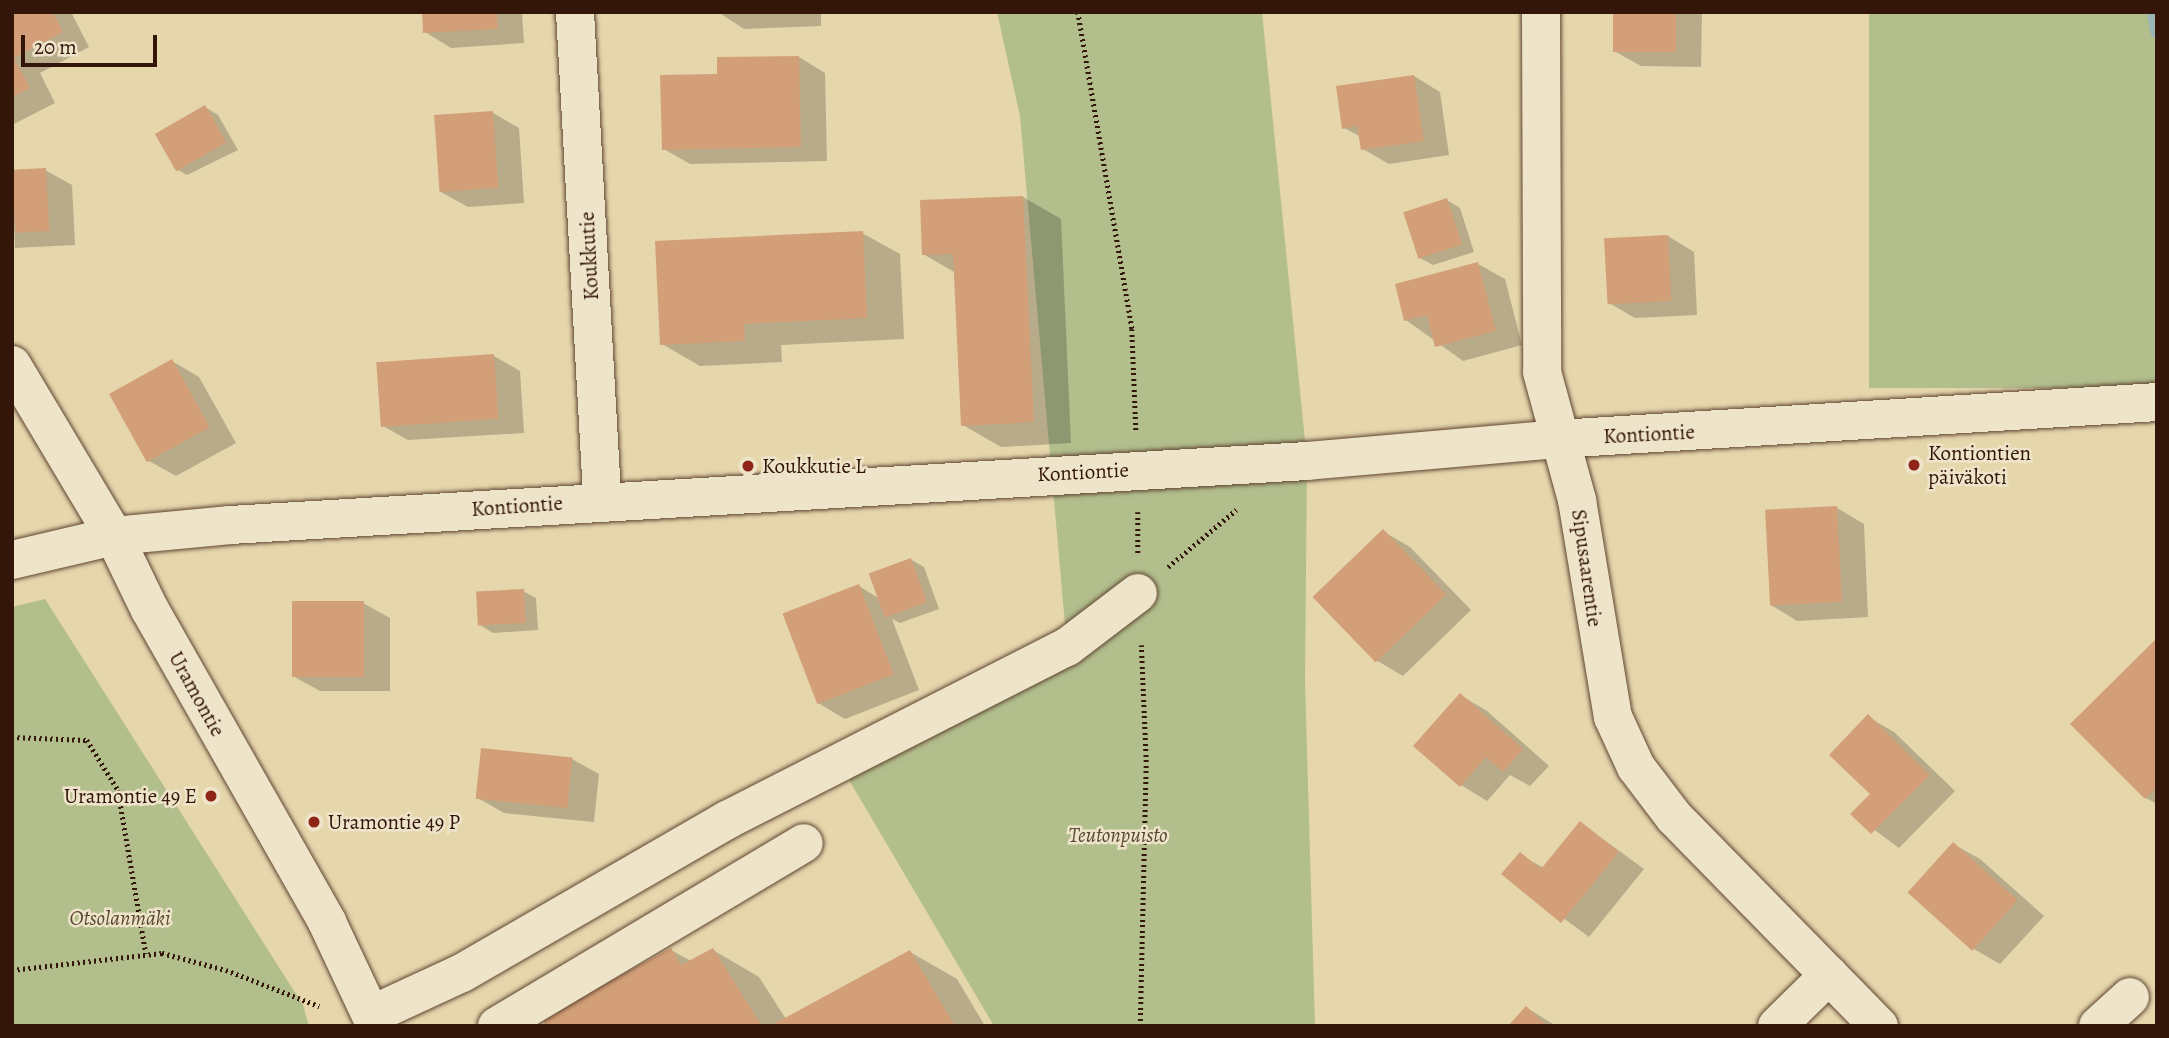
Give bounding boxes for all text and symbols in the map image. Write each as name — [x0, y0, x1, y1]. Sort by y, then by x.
scale bar — [24, 21, 161, 65]
text: 20 m — [34, 33, 77, 61]
street label: Koukkutie — [574, 211, 604, 301]
street label: Kontiontie — [1603, 419, 1695, 449]
place label: Kontiontien päiväkoti — [1928, 440, 2031, 490]
place label: Koukkutie L — [762, 453, 866, 479]
street label: Kontiontie — [1037, 457, 1129, 487]
marker: Kontiontien päiväkoti — [1906, 457, 1922, 473]
marker: Koukkutie L — [740, 458, 756, 474]
street label: Kontiontie — [470, 490, 564, 522]
street label: Sipusaarentie — [1566, 508, 1608, 628]
street label: Uramontie — [163, 647, 231, 741]
place label: Uramontie 49 E — [64, 783, 197, 809]
marker: Uramontie 49 E — [203, 788, 219, 804]
place label: Uramontie 49 P — [328, 809, 460, 835]
marker: Uramontie 49 P — [306, 814, 322, 830]
park label: Teutonpuisto — [1068, 822, 1168, 848]
park label: Otsolanmäki — [70, 905, 170, 931]

